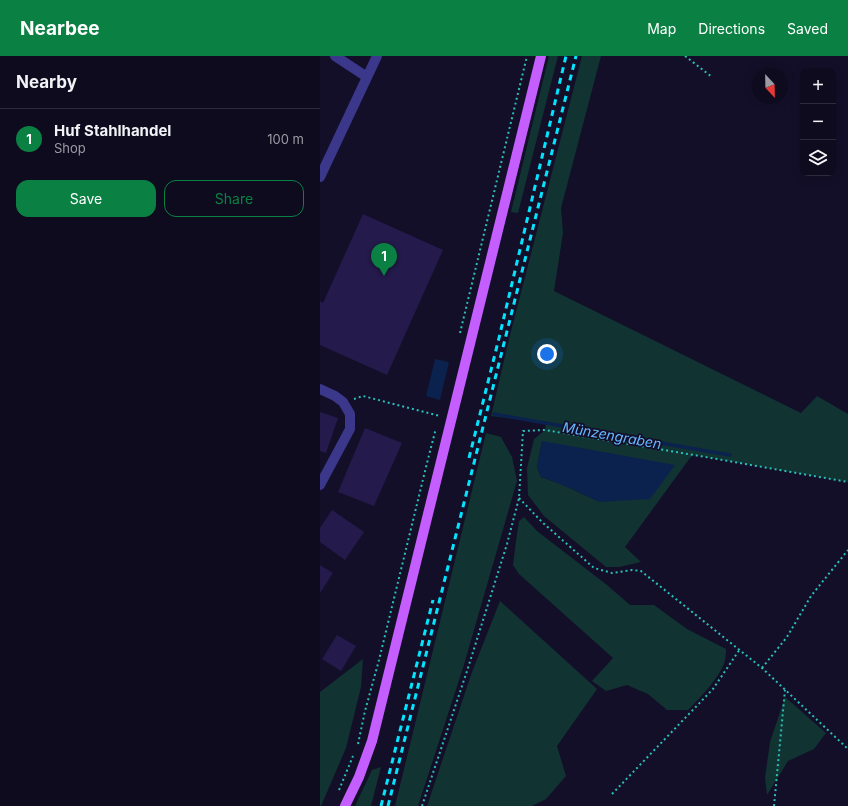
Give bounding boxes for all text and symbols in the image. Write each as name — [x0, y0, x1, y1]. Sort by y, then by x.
text: Nearbee — [20, 17, 100, 40]
text: Map — [647, 20, 676, 37]
text: Directions — [698, 20, 765, 37]
text: Saved — [787, 20, 828, 37]
north arrow — [752, 68, 788, 104]
map controls — [800, 68, 836, 176]
button: + — [800, 68, 836, 104]
text: Nearby — [16, 72, 77, 92]
button: − — [800, 104, 836, 140]
text: Huf Stahlhandel — [54, 121, 171, 140]
text: 1 — [26, 131, 32, 147]
text: 100 m — [267, 131, 304, 147]
text: Shop — [54, 140, 86, 156]
button: layers — [800, 140, 836, 176]
button: Save — [16, 180, 156, 217]
button: Share — [164, 180, 304, 217]
pin: 1 — [371, 243, 397, 276]
your location — [537, 344, 557, 364]
water label: Münzengraben — [561, 418, 663, 452]

